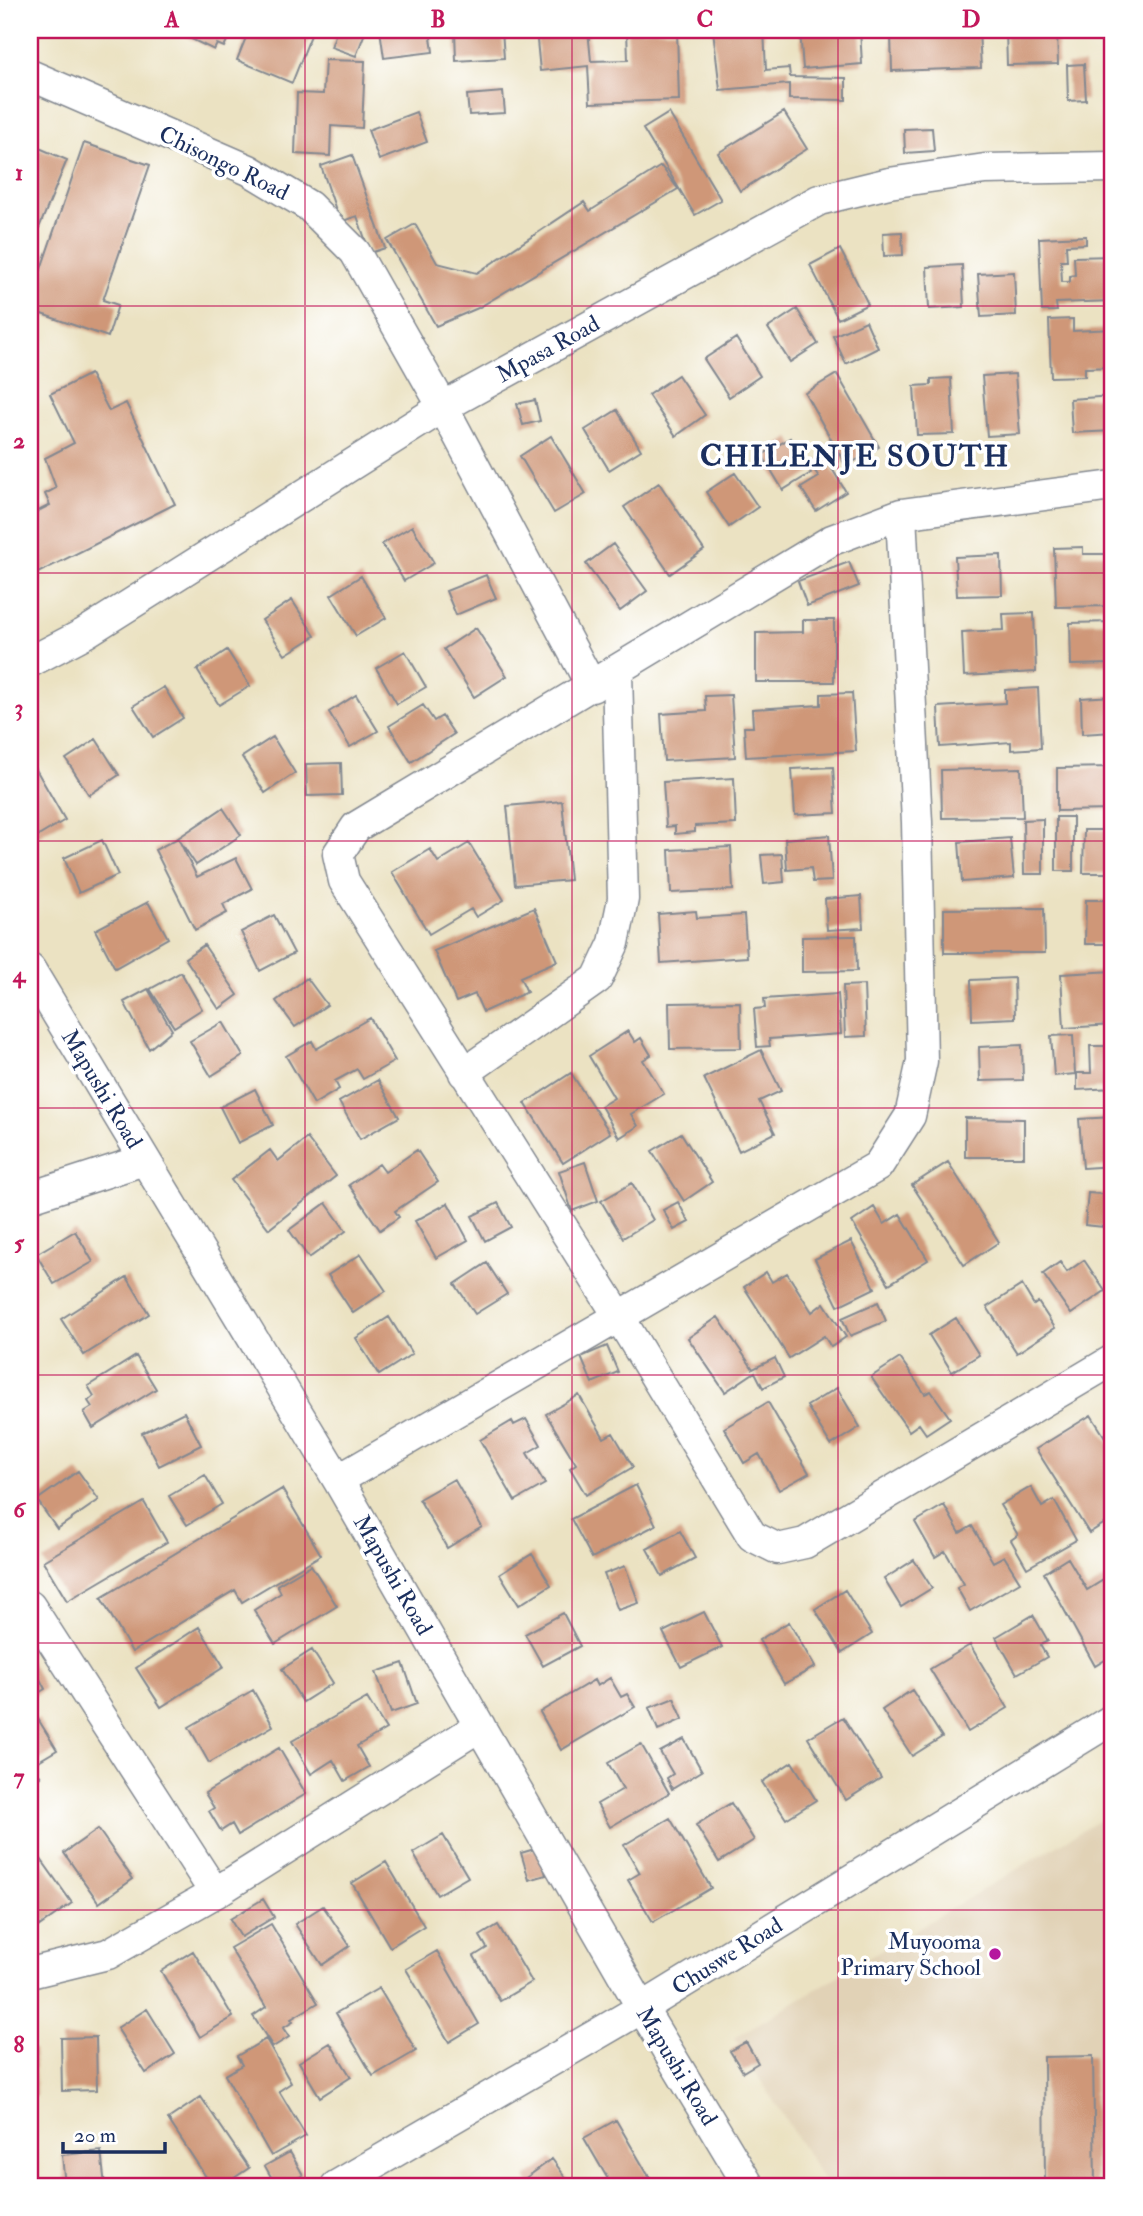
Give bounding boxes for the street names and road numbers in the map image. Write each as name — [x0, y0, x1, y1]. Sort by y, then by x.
street label: Chisongo Road — [154, 119, 294, 207]
street label: Mpasa Road — [491, 309, 605, 390]
street label: Mapushi Road — [54, 1024, 149, 1154]
street label: Mapushi Road — [346, 1510, 439, 1641]
street label: Chuswe Road — [666, 1911, 788, 2001]
street label: Mapushi Road — [629, 2001, 724, 2131]

